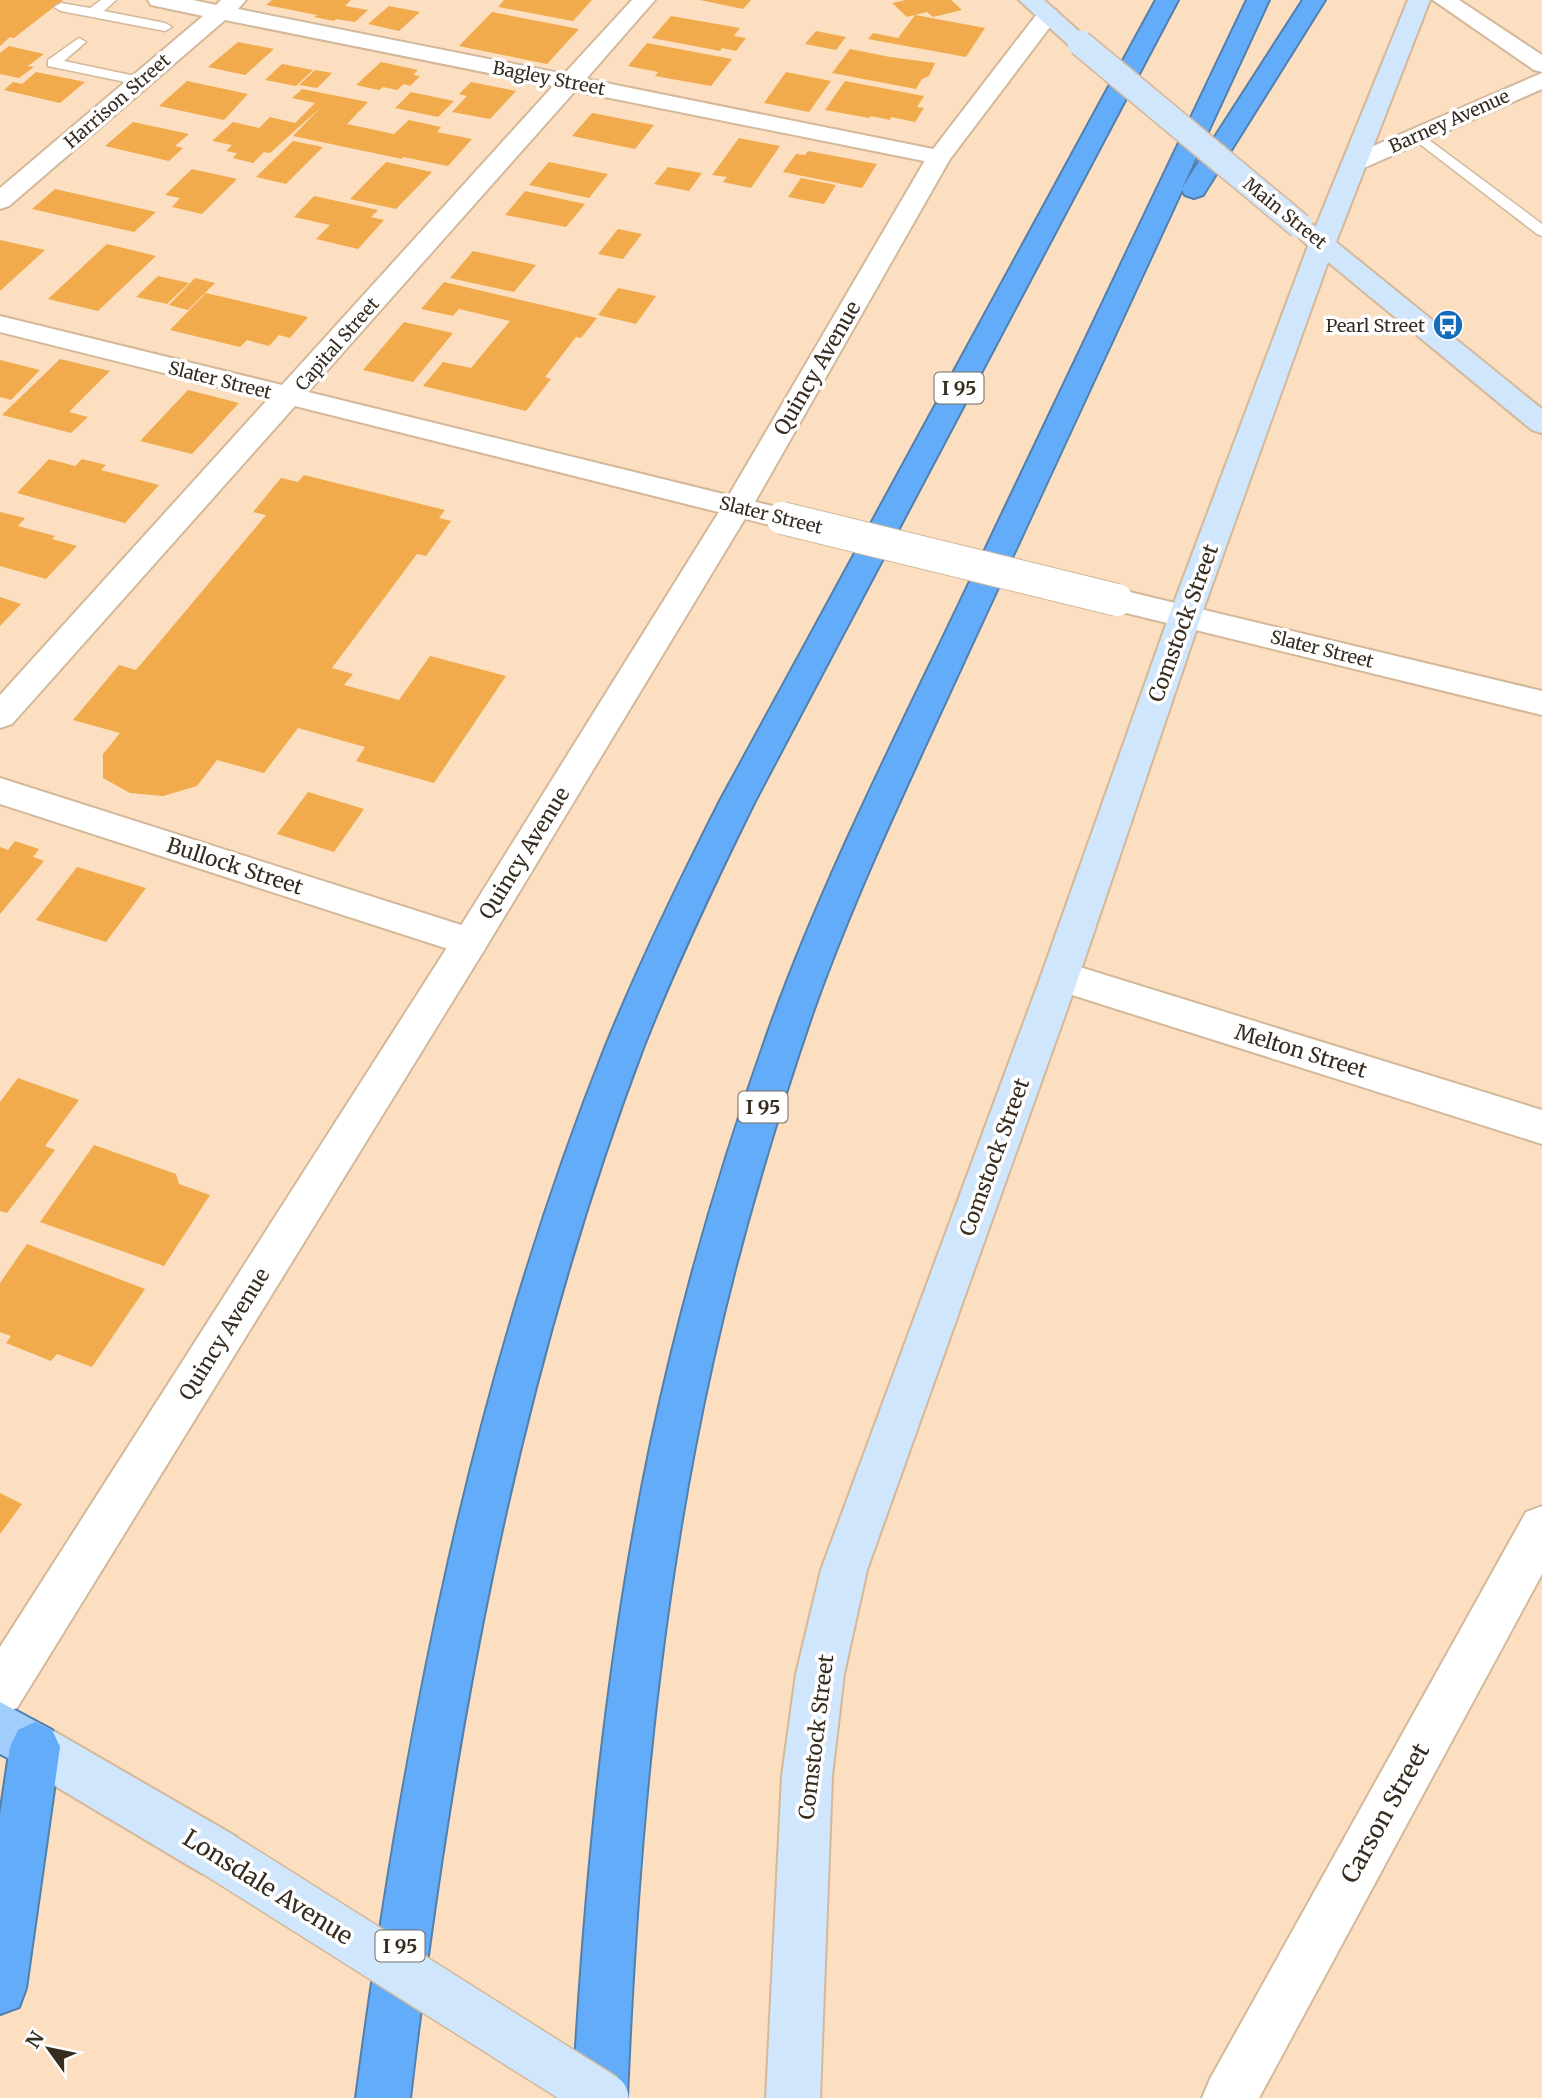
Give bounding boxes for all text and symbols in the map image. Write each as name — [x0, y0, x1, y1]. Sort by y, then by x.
street label: Harrison Street — [59, 49, 175, 153]
street label: Bagley Street — [491, 56, 607, 100]
street label: Barney Avenue — [1385, 84, 1513, 158]
street label: Main Street — [1239, 172, 1331, 254]
street label: Capital Street — [290, 293, 384, 395]
street label: Quincy Avenue — [768, 296, 866, 440]
bus stop icon: Pearl Street — [1431, 308, 1465, 342]
place label: Pearl Street — [1326, 314, 1425, 337]
street label: Slater Street — [166, 356, 274, 404]
road number: I 95 — [934, 372, 984, 404]
street label: Slater Street — [717, 491, 825, 539]
street label: Comstock Street — [1142, 540, 1224, 706]
street label: Slater Street — [1268, 625, 1376, 673]
street label: Quincy Avenue — [473, 782, 575, 924]
street label: Bullock Street — [163, 831, 307, 901]
street label: Melton Street — [1232, 1018, 1370, 1084]
street label: Comstock Street — [953, 1074, 1035, 1240]
road number: I 95 — [738, 1092, 788, 1122]
street label: Quincy Avenue — [173, 1263, 275, 1405]
street label: Comstock Street — [792, 1653, 840, 1821]
street label: Carson Street — [1334, 1737, 1436, 1888]
street label: Lonsdale Avenue — [177, 1822, 359, 1952]
road number: I 95 — [376, 1930, 424, 1962]
north arrow — [14, 2014, 84, 2084]
text: N — [21, 2027, 49, 2053]

